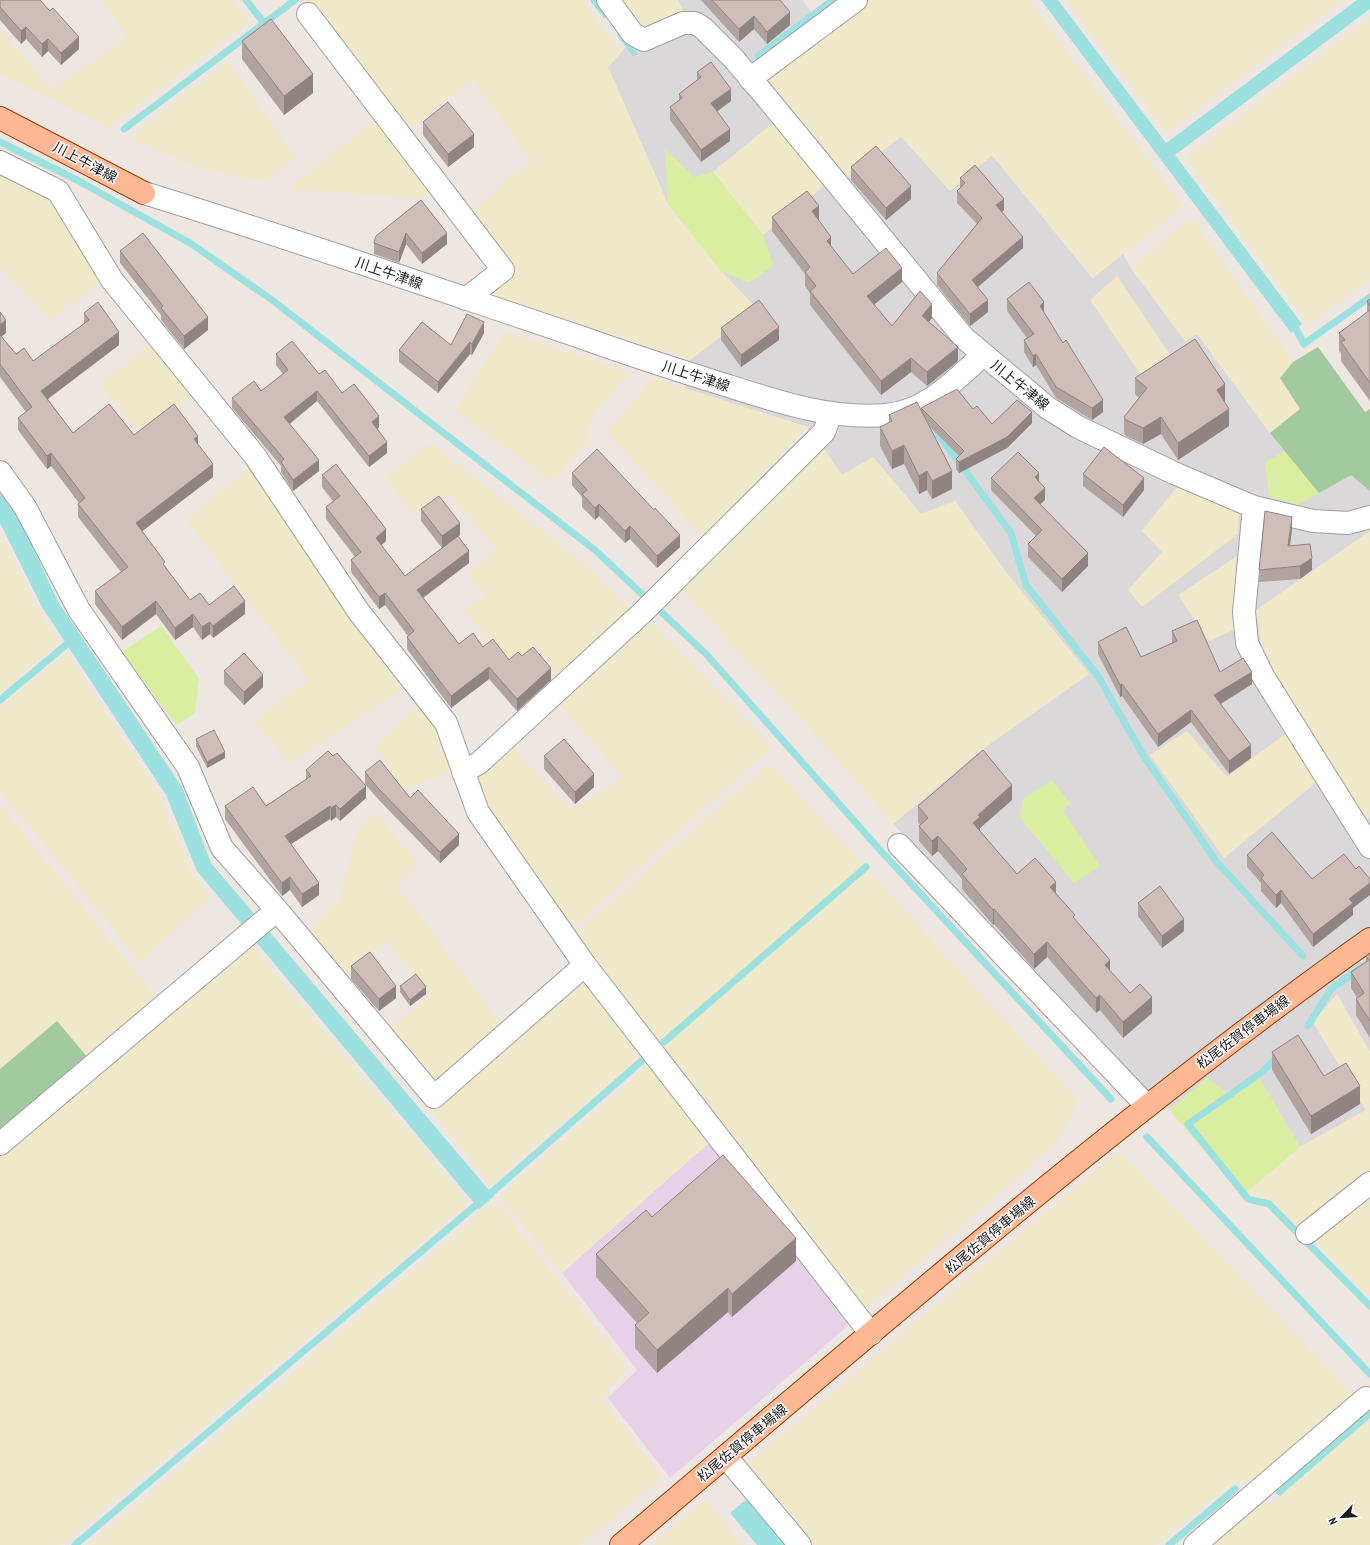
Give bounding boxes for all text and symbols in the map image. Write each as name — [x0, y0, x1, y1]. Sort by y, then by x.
street label: 川上牛津線 — [50, 138, 120, 186]
street label: 川上牛津線 — [353, 253, 425, 293]
street label: 川上牛津線 — [987, 356, 1053, 414]
street label: 川上牛津線 — [660, 357, 732, 395]
street label: 松尾佐賀停車場線 — [1193, 991, 1293, 1073]
street label: 松尾佐賀停車場線 — [941, 1192, 1039, 1278]
street label: 松尾佐賀停車場線 — [693, 1400, 791, 1486]
north arrow — [1322, 1497, 1362, 1537]
text: N — [1325, 1516, 1341, 1527]

